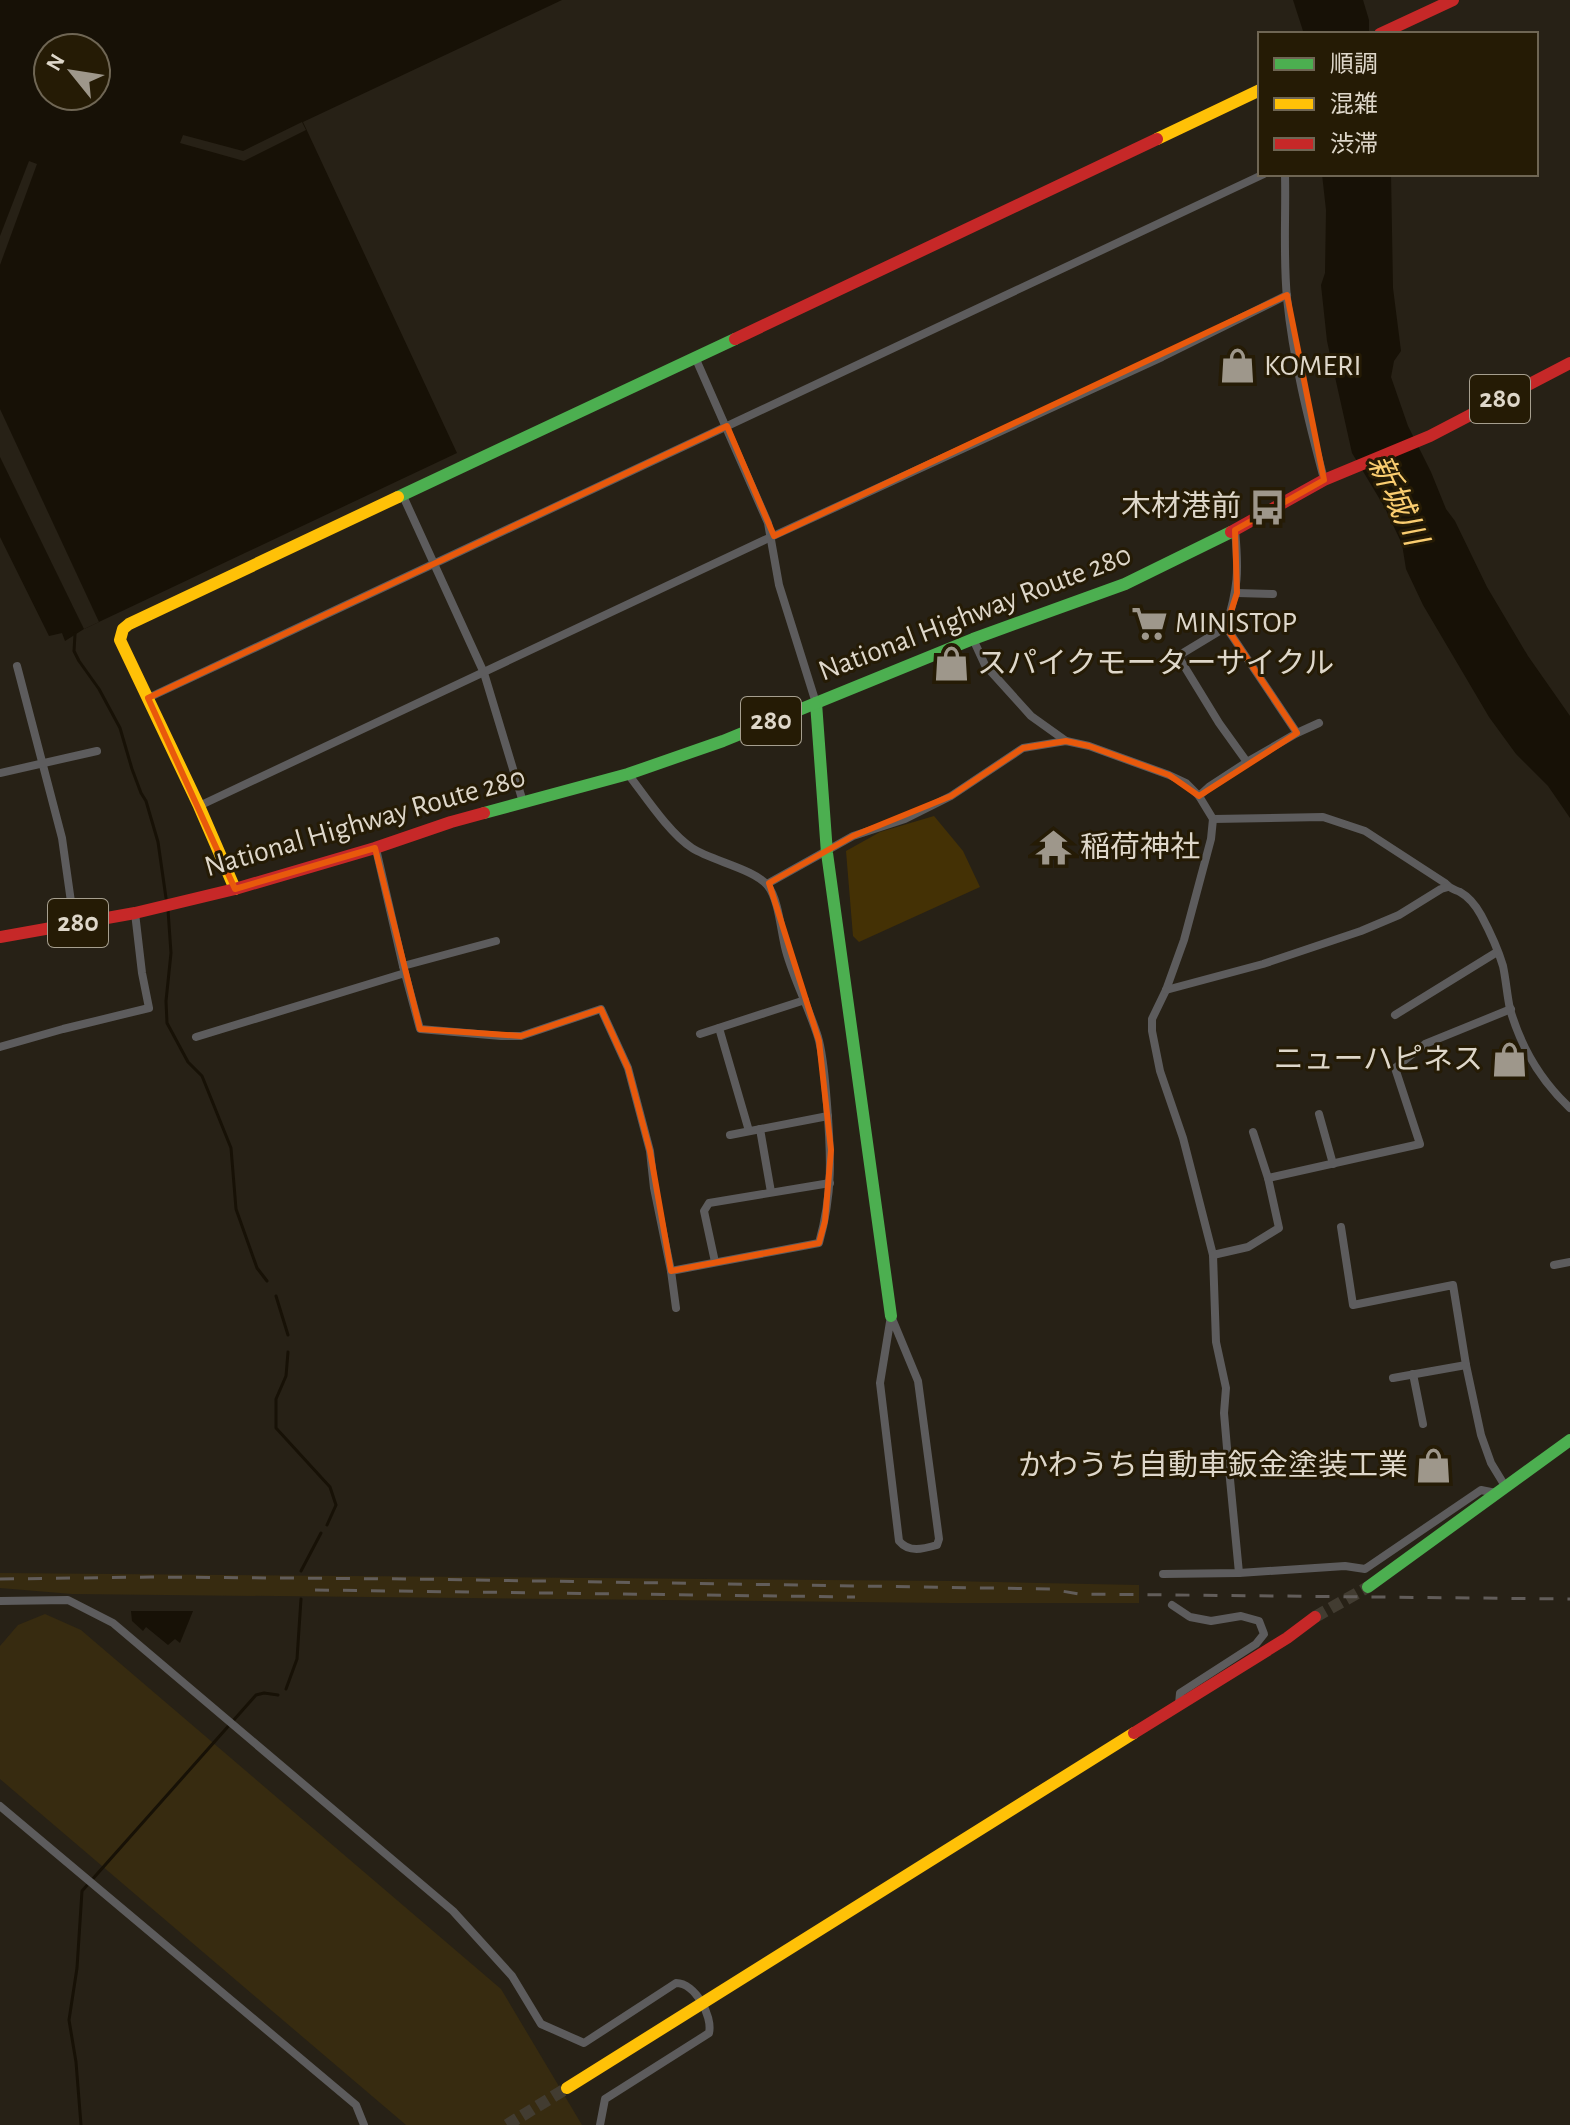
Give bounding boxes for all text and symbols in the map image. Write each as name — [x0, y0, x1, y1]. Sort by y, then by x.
north arrow — [32, 32, 112, 112]
legend — [1258, 32, 1538, 176]
text: N — [42, 50, 69, 75]
text: 順調 — [1330, 52, 1378, 77]
text: 混雑 — [1330, 91, 1378, 117]
text: 渋滞 — [1330, 131, 1378, 157]
shop icon: KOMERI — [1219, 347, 1257, 385]
place label: KOMERI — [1264, 351, 1362, 381]
road number: 280 — [1470, 375, 1530, 423]
water label: 新城川 — [1362, 449, 1434, 553]
bus stop icon: 木材港前 — [1248, 488, 1286, 526]
place label: 木材港前 — [1121, 490, 1241, 522]
street label: National Highway Route 280 — [814, 539, 1136, 687]
supermarket icon: MINISTOP — [1130, 604, 1168, 642]
place label: MINISTOP — [1175, 608, 1297, 638]
shop icon: スパイクモーターサイクル — [932, 645, 970, 683]
place label: スパイクモーターサイクル — [977, 648, 1334, 679]
road number: 280 — [741, 697, 801, 745]
street label: National Highway Route 280 — [201, 762, 529, 882]
temple icon: 稲荷神社 — [1035, 829, 1073, 867]
place label: 稲荷神社 — [1080, 831, 1200, 863]
road number: 280 — [48, 899, 108, 947]
shop icon: ニューハピネス — [1490, 1041, 1528, 1079]
place label: ニューハピネス — [1274, 1044, 1483, 1075]
shop icon: かわうち自動車鈑金塗装工業 — [1415, 1447, 1453, 1485]
place label: かわうち自動車鈑金塗装工業 — [1018, 1449, 1408, 1481]

